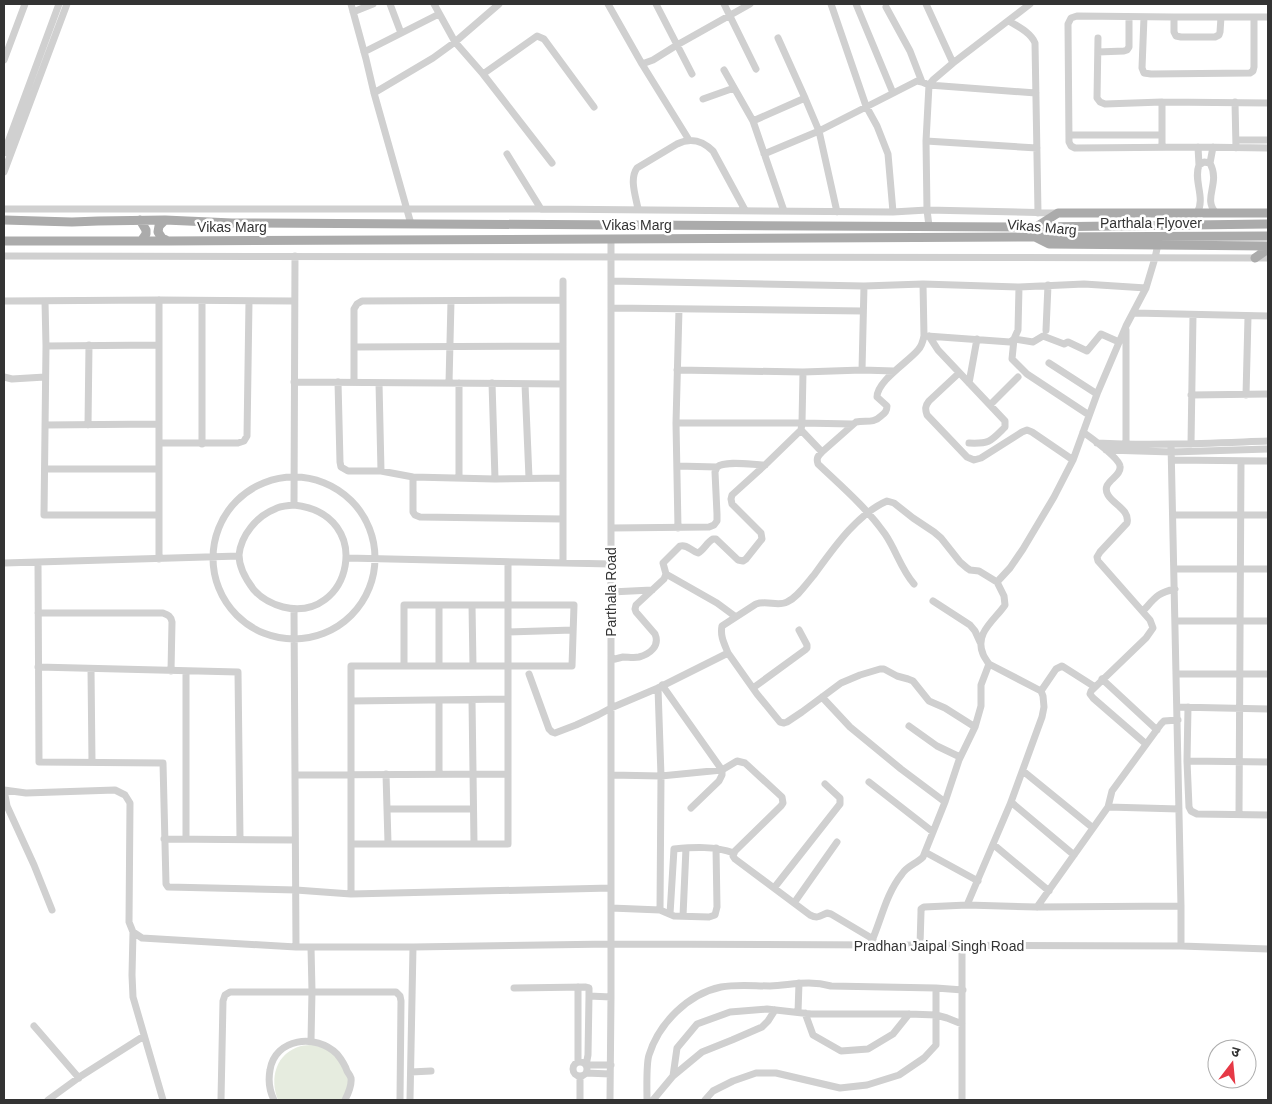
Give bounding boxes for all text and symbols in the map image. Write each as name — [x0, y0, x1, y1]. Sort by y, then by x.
street label: Parthala Flyover — [1100, 215, 1202, 231]
street label: Vikas Marg — [1007, 216, 1077, 238]
street label: Vikas Marg — [602, 217, 672, 233]
street label: Vikas Marg — [197, 219, 267, 235]
street label: Parthala Road — [603, 547, 619, 637]
street label: Pradhan Jaipal Singh Road — [854, 938, 1024, 954]
north arrow — [1207, 1039, 1257, 1089]
text: उ — [1229, 1043, 1242, 1061]

